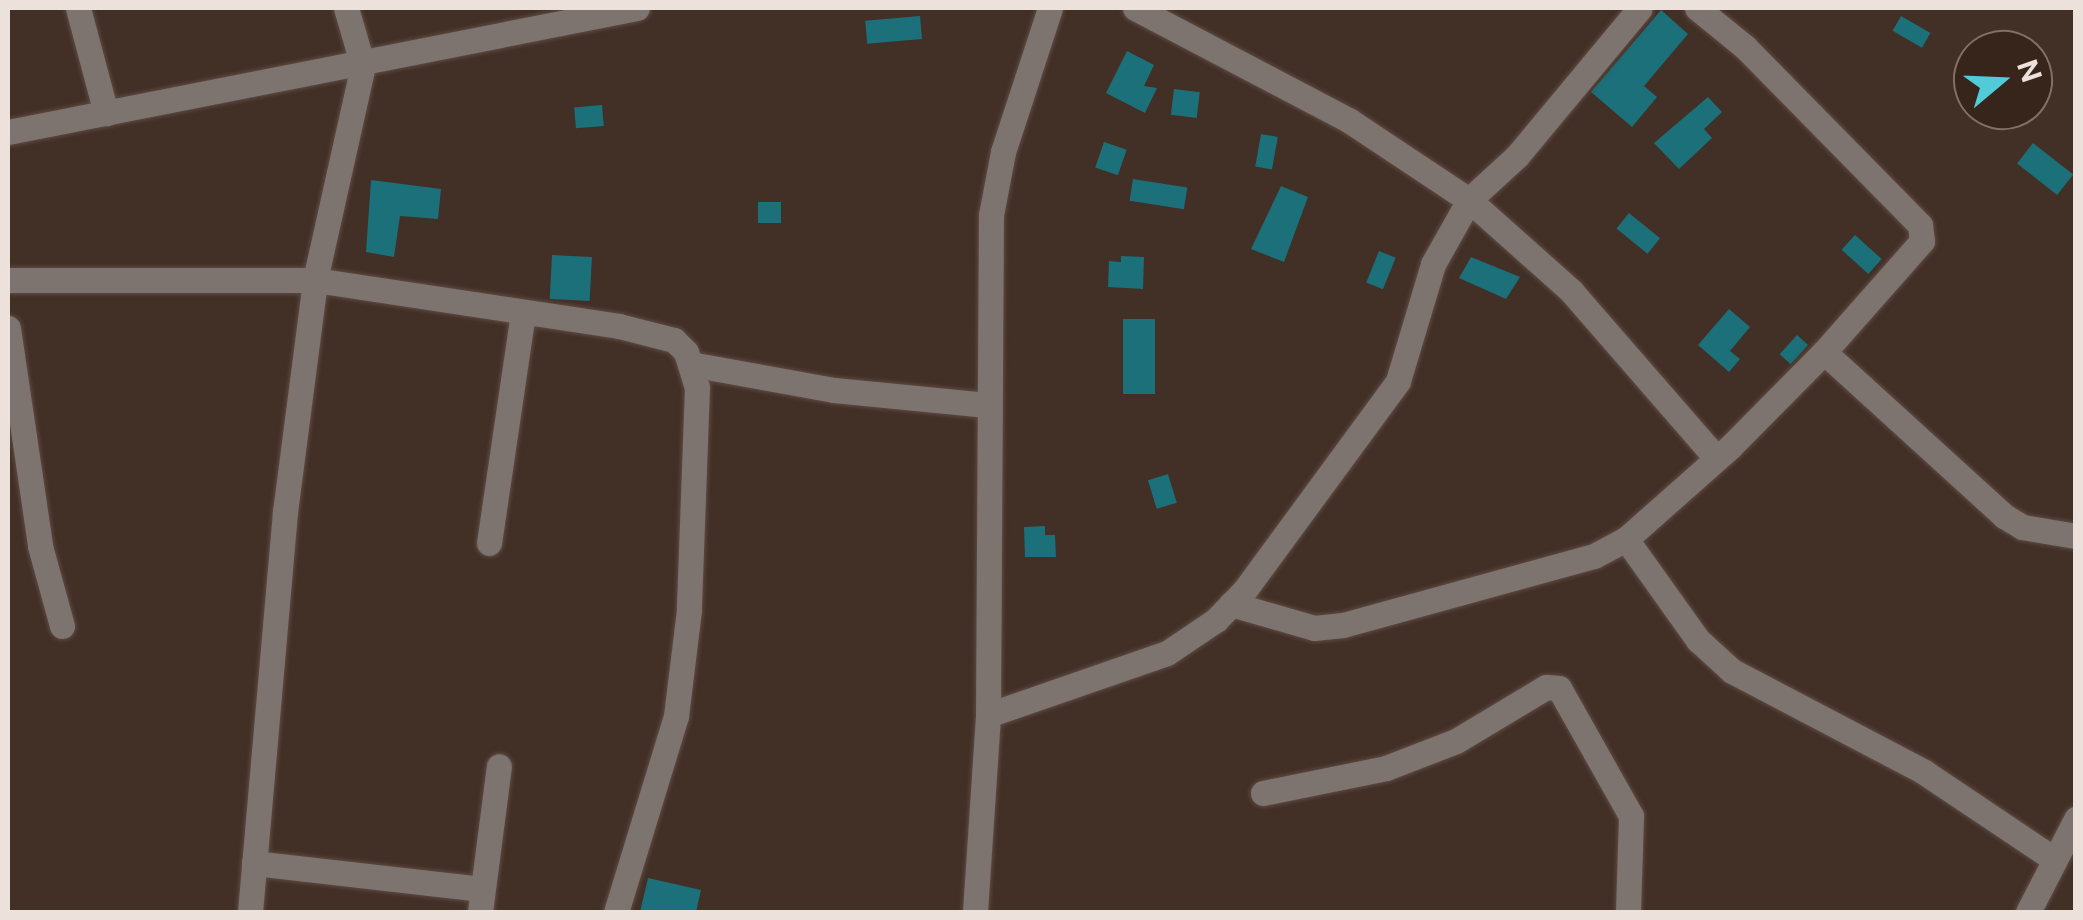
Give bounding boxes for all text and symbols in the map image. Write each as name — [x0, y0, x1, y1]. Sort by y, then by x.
north arrow — [1953, 30, 2053, 130]
text: N — [2011, 55, 2049, 86]

